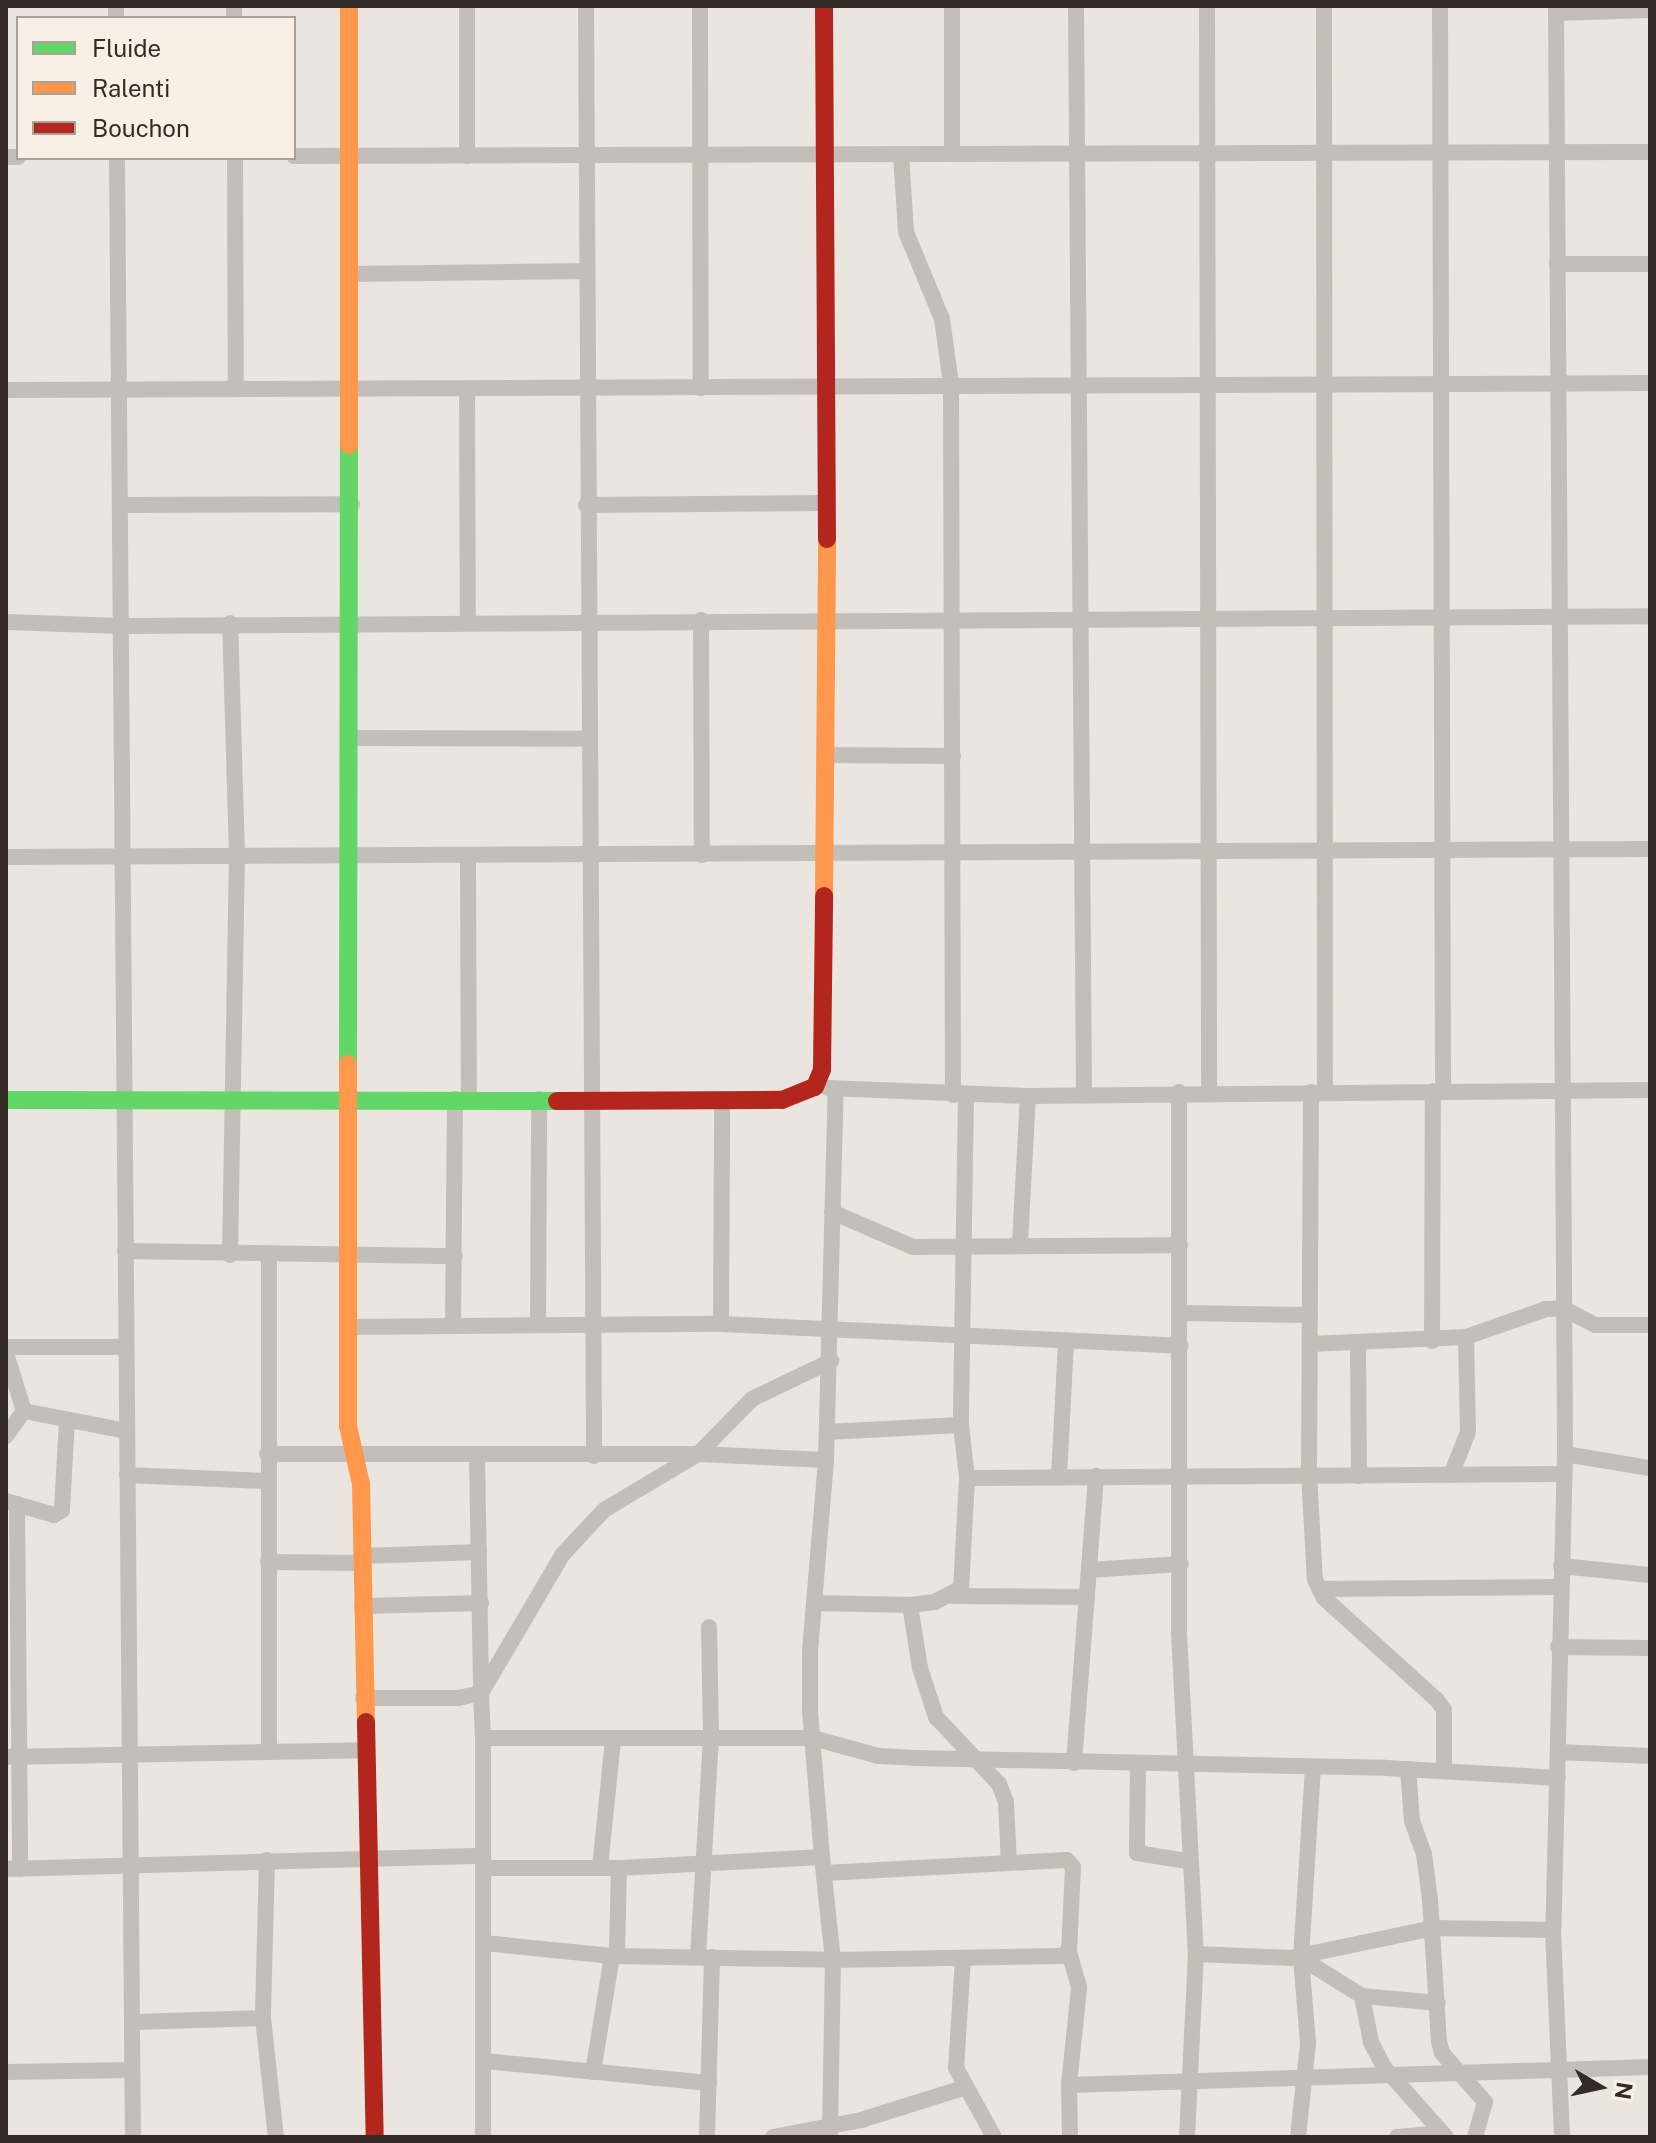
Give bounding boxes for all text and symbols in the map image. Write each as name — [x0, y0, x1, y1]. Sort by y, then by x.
legend — [16, 16, 296, 160]
text: Fluide — [92, 34, 161, 62]
text: Ralenti — [92, 74, 170, 102]
text: Bouchon — [92, 114, 190, 142]
north arrow — [1560, 2047, 1640, 2127]
text: N — [1610, 2080, 1638, 2101]

